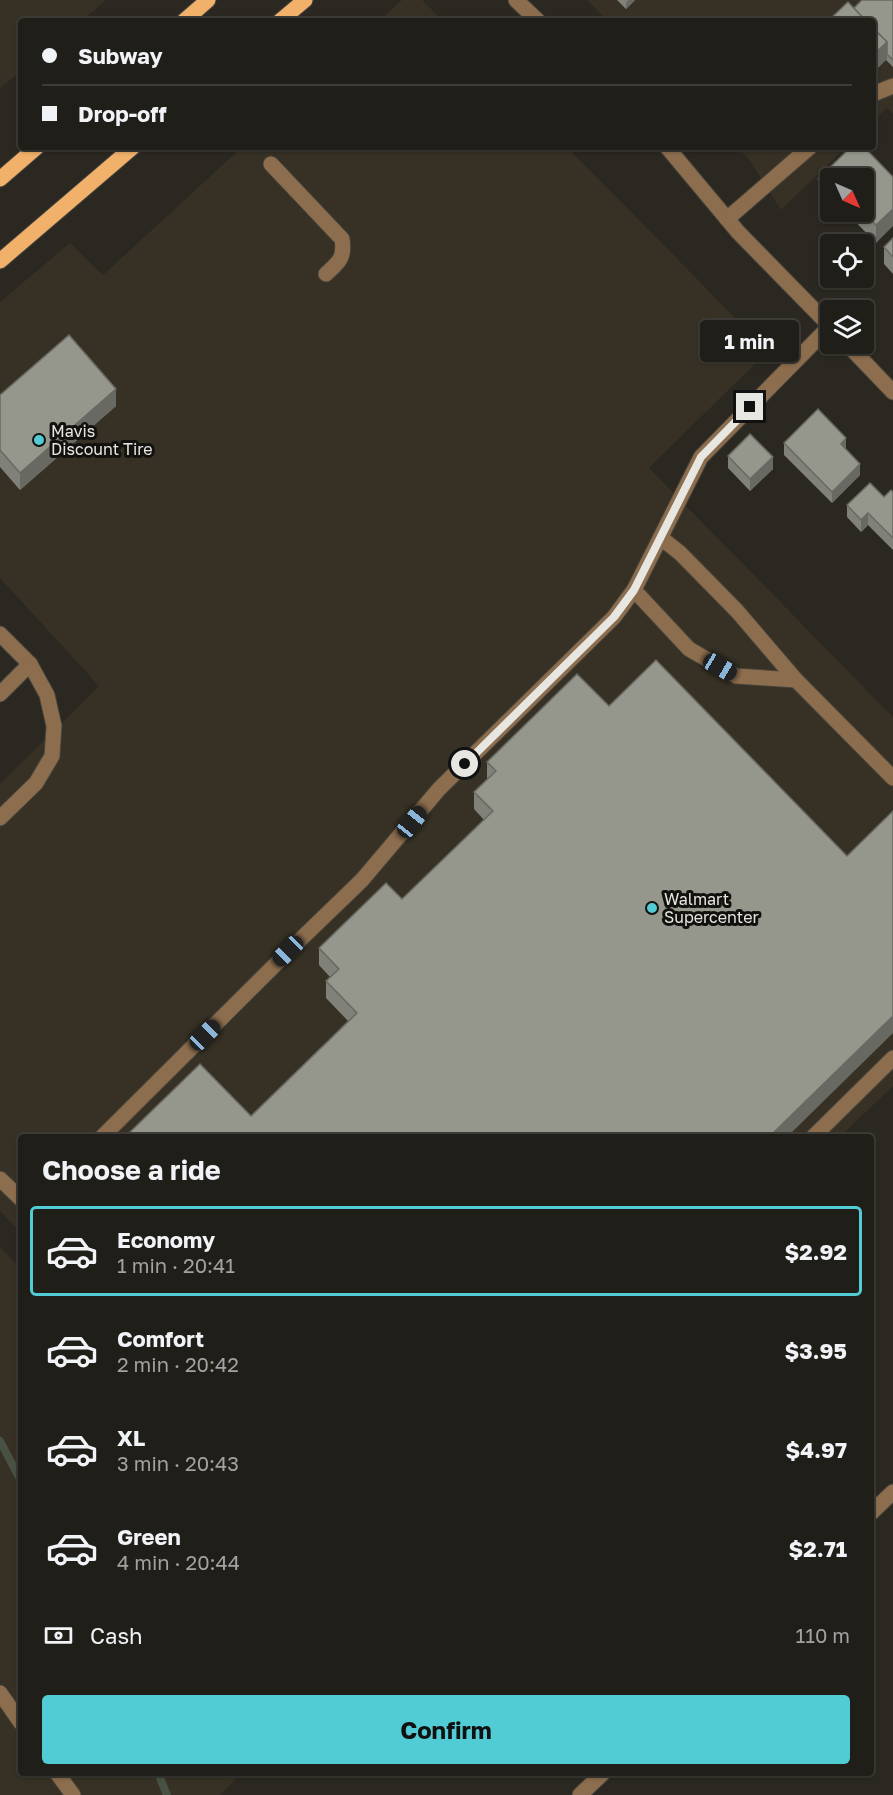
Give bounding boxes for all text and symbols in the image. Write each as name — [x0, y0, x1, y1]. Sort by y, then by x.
text: Subway — [78, 42, 163, 69]
text: Drop-off — [78, 100, 167, 127]
north arrow — [820, 168, 874, 222]
map controls — [820, 168, 874, 354]
button: locate — [820, 234, 874, 288]
button: layers — [820, 300, 874, 354]
callout: 1 min — [700, 320, 800, 362]
text: 1 min — [724, 329, 775, 353]
route end — [736, 393, 763, 420]
place label: Mavis Discount Tire — [51, 421, 153, 459]
marker: Mavis Discount Tire — [32, 433, 46, 447]
car — [700, 650, 740, 684]
route start — [451, 750, 478, 777]
car — [394, 802, 430, 842]
place label: Walmart Supercenter — [664, 889, 759, 927]
marker: Walmart Supercenter — [645, 901, 659, 915]
car — [269, 932, 307, 970]
car — [186, 1016, 224, 1054]
text: Choose a ride — [42, 1154, 221, 1186]
icon: car — [45, 1224, 99, 1278]
text: Economy — [117, 1226, 215, 1253]
text: $2.92 — [784, 1238, 847, 1265]
text: 1 min · 20:41 — [117, 1253, 235, 1277]
icon: car — [45, 1323, 99, 1377]
text: Comfort — [117, 1325, 204, 1352]
text: $3.95 — [784, 1337, 847, 1364]
text: 2 min · 20:42 — [117, 1352, 239, 1376]
icon: car — [45, 1422, 99, 1476]
text: XL — [117, 1424, 145, 1451]
text: $4.97 — [786, 1436, 847, 1463]
text: 3 min · 20:43 — [117, 1451, 239, 1475]
icon: car — [45, 1521, 99, 1575]
text: Green — [117, 1523, 181, 1550]
text: $2.71 — [788, 1535, 847, 1562]
text: 4 min · 20:44 — [117, 1550, 240, 1574]
icon: cash — [42, 1619, 75, 1652]
text: Cash — [90, 1622, 143, 1649]
text: 110 m — [796, 1623, 850, 1647]
button: Confirm — [42, 1695, 850, 1764]

